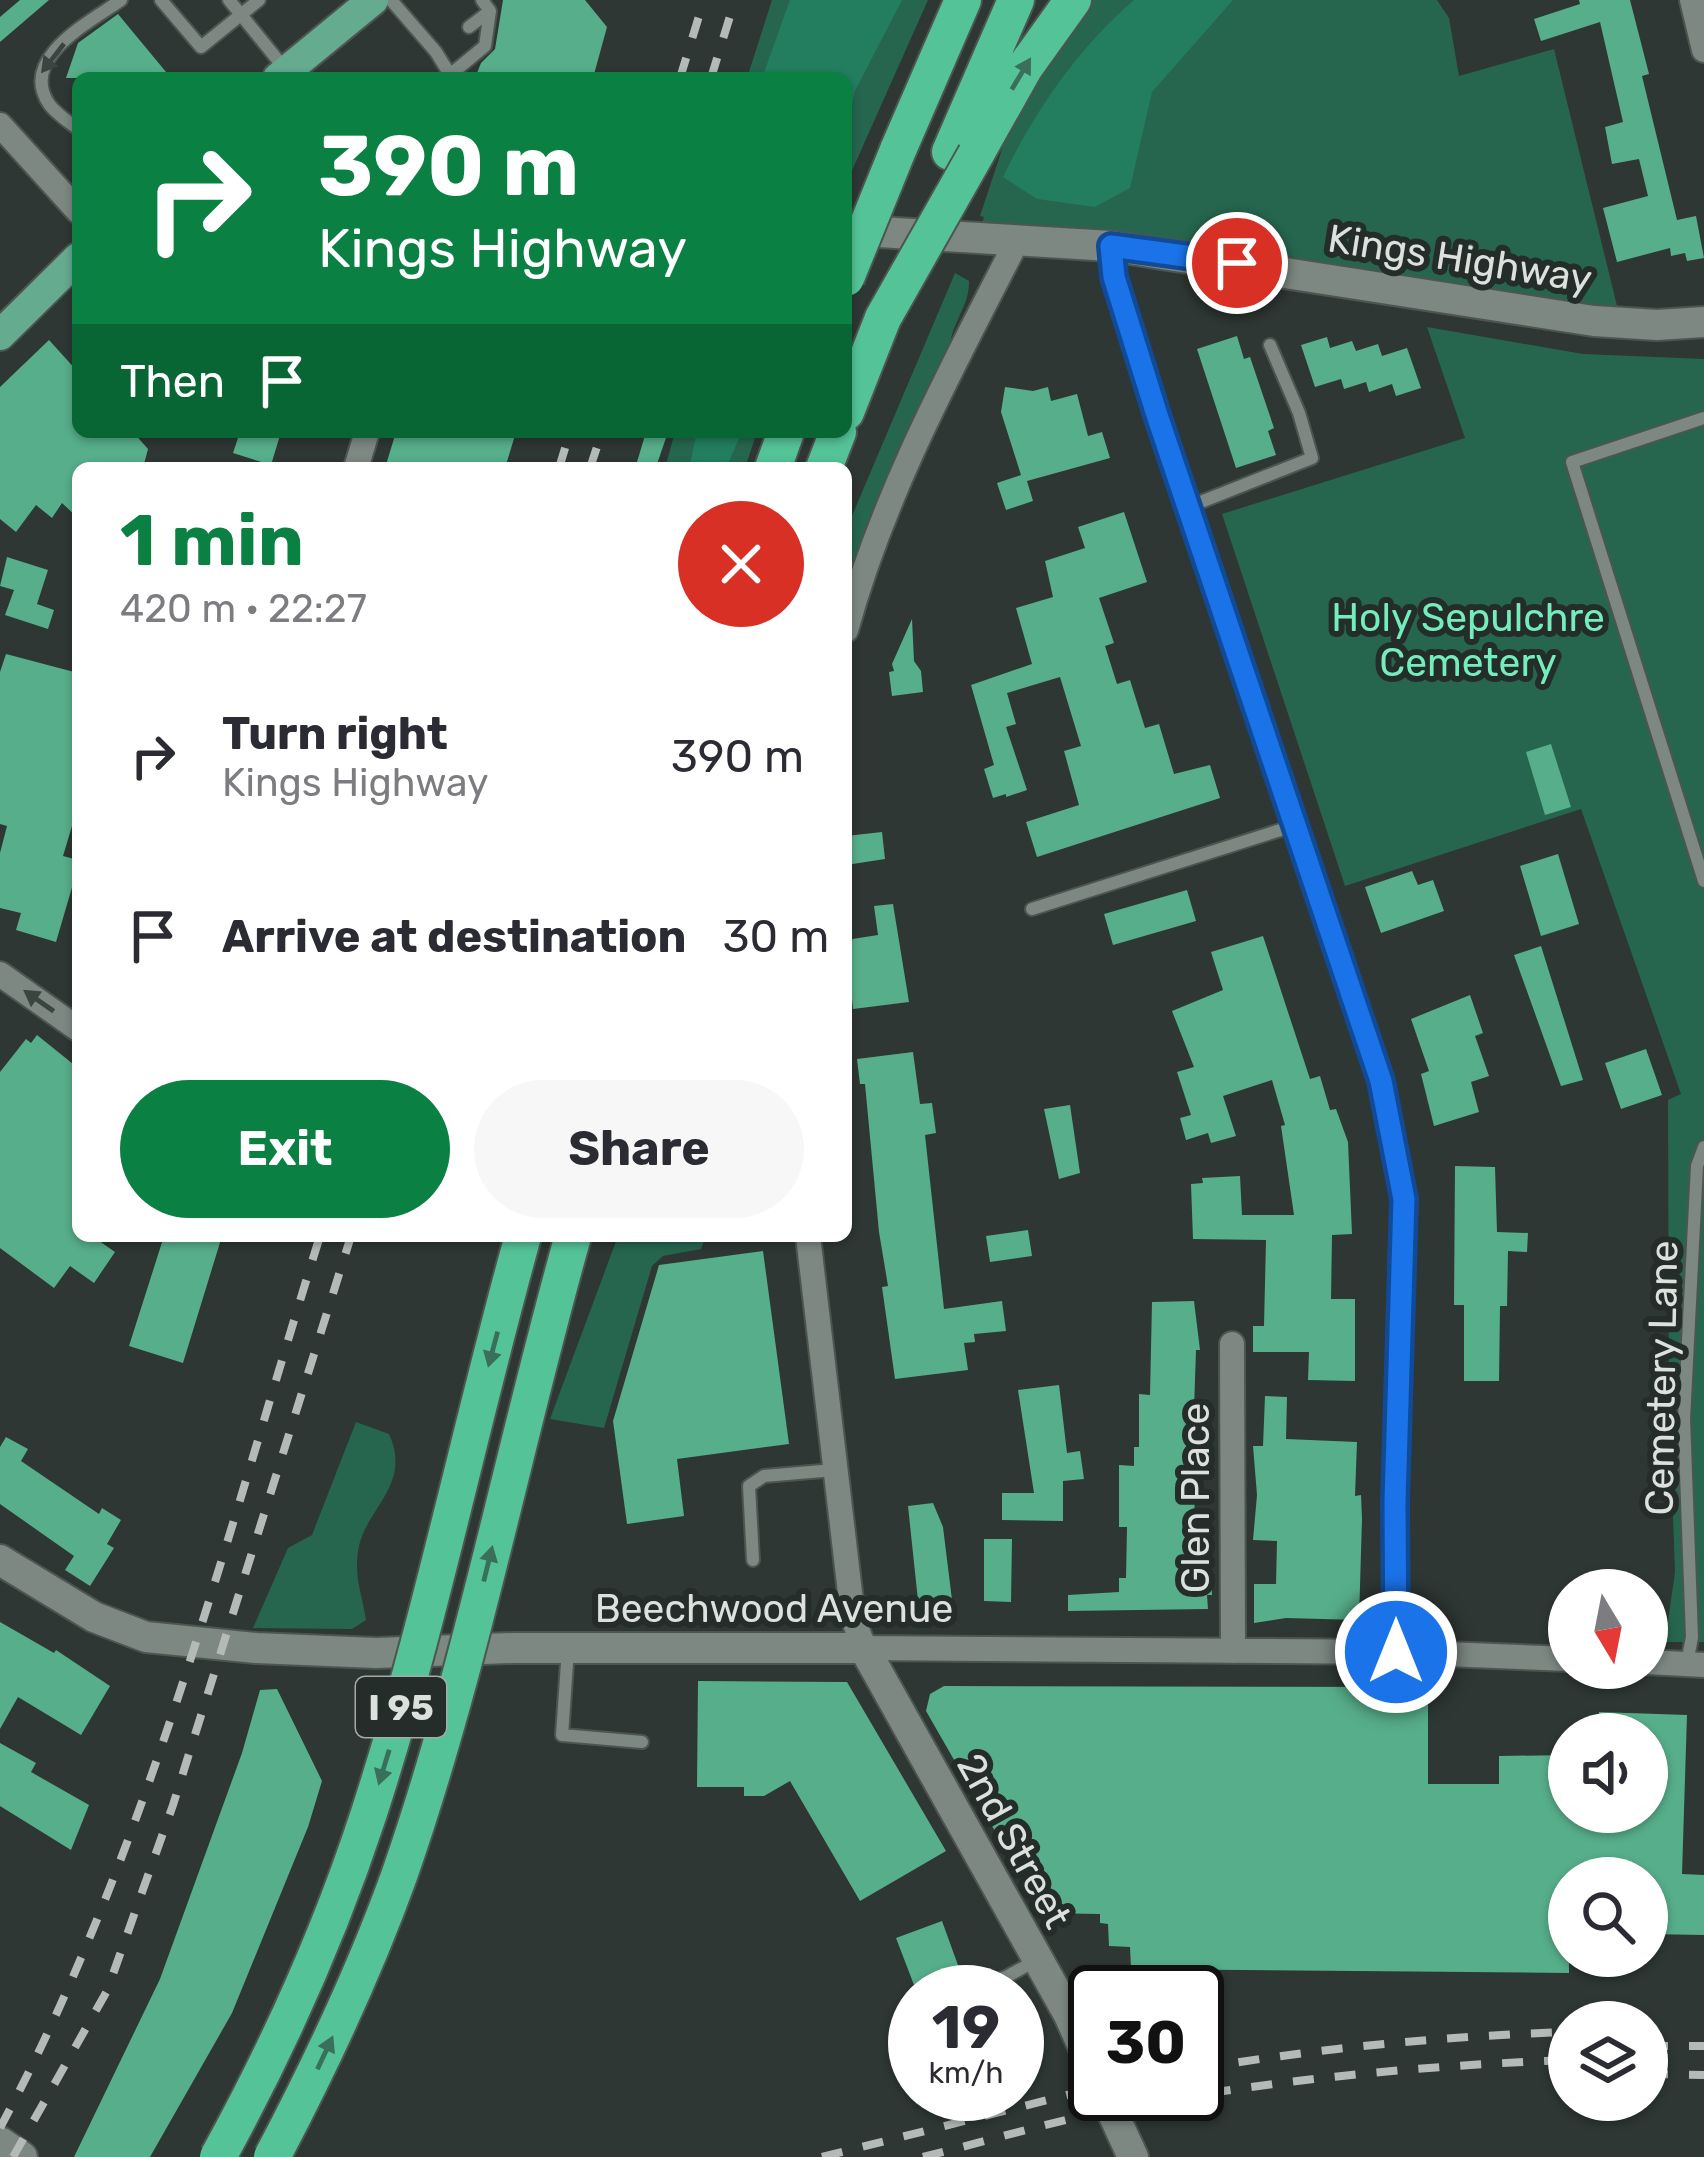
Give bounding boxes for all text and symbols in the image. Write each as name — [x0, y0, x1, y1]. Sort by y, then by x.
one-way arrow — [40, 42, 66, 73]
one-way arrow — [1010, 57, 1031, 91]
text: 390 m — [318, 116, 579, 216]
icon: right — [120, 120, 276, 276]
pin — [1186, 212, 1288, 314]
street label: Kings Highway — [1325, 215, 1595, 303]
text: Kings Highway — [318, 217, 687, 281]
icon: arrive — [1204, 230, 1270, 296]
icon: arrive — [249, 348, 315, 414]
text: Then — [120, 355, 225, 408]
text: 1 min — [120, 498, 304, 583]
button: close — [678, 501, 804, 627]
text: 420 m · 22:27 — [120, 586, 367, 632]
park label: Holy Sepulchre Cemetery — [1331, 595, 1605, 686]
text: Turn right — [222, 707, 448, 760]
icon: right — [120, 723, 186, 789]
text: 390 m — [671, 730, 804, 783]
text: Kings Highway — [222, 760, 489, 806]
icon: arrive — [120, 903, 186, 969]
text: Arrive at destination — [222, 910, 687, 963]
text: 30 m — [723, 910, 829, 963]
one-way arrow — [23, 990, 55, 1013]
button: Exit — [120, 1080, 450, 1218]
button: Share — [474, 1080, 804, 1218]
street label: Cemetery Lane — [1637, 1240, 1687, 1516]
one-way arrow — [483, 1331, 502, 1368]
street label: Glen Place — [1173, 1403, 1219, 1593]
one-way arrow — [479, 1546, 498, 1583]
north arrow — [1548, 1569, 1668, 1689]
map controls — [1548, 1569, 1668, 2121]
street label: Beechwood Avenue — [595, 1586, 953, 1632]
position arrow — [1333, 1589, 1459, 1715]
road number: I 95 — [356, 1677, 446, 1737]
button: sound — [1548, 1713, 1668, 1833]
street label: 2nd Street — [947, 1746, 1081, 1936]
one-way arrow — [374, 1749, 392, 1786]
button: search — [1548, 1857, 1668, 1977]
speed limit sign: 30 — [1068, 1965, 1224, 2121]
text: 19 — [932, 1992, 1000, 2063]
button: layers — [1548, 2001, 1668, 2121]
one-way arrow — [315, 2035, 335, 2070]
text: km/h — [929, 2055, 1003, 2091]

